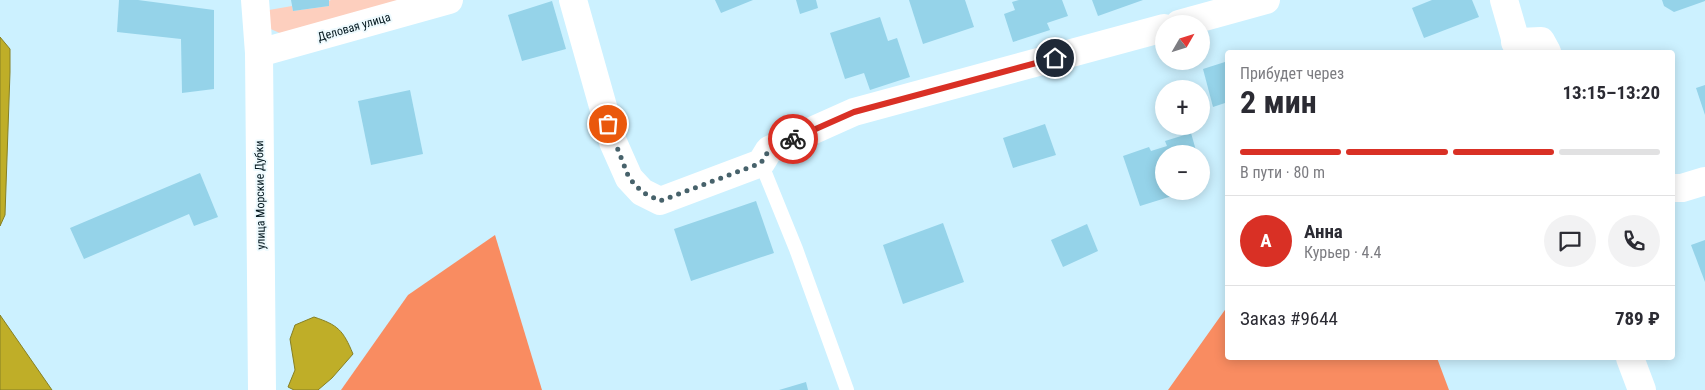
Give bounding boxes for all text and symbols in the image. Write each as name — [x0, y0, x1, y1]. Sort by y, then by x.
street label: Деловая улица — [316, 10, 392, 44]
north arrow — [1155, 15, 1210, 70]
map controls — [1155, 15, 1210, 200]
pin — [1034, 37, 1076, 79]
icon: home — [1041, 44, 1069, 72]
text: Прибудет через — [1240, 64, 1344, 83]
button: + — [1155, 80, 1210, 135]
text: 13:15–13:20 — [1562, 81, 1660, 104]
text: 2 мин — [1240, 83, 1317, 121]
pin — [587, 103, 629, 145]
icon: bag — [594, 110, 622, 138]
courier — [768, 114, 818, 164]
icon: bike — [779, 125, 807, 153]
street label: улица Морские Дубки — [252, 140, 268, 250]
button: − — [1155, 145, 1210, 200]
text: В пути · 80 m — [1240, 163, 1325, 182]
button: chat — [1544, 215, 1596, 267]
button: phone — [1608, 215, 1660, 267]
text: Анна — [1304, 220, 1343, 243]
text: А — [1260, 229, 1272, 252]
text: Курьер · 4.4 — [1304, 243, 1382, 262]
text: Заказ #9644 — [1240, 307, 1338, 330]
text: 789 ₽ — [1615, 307, 1660, 330]

